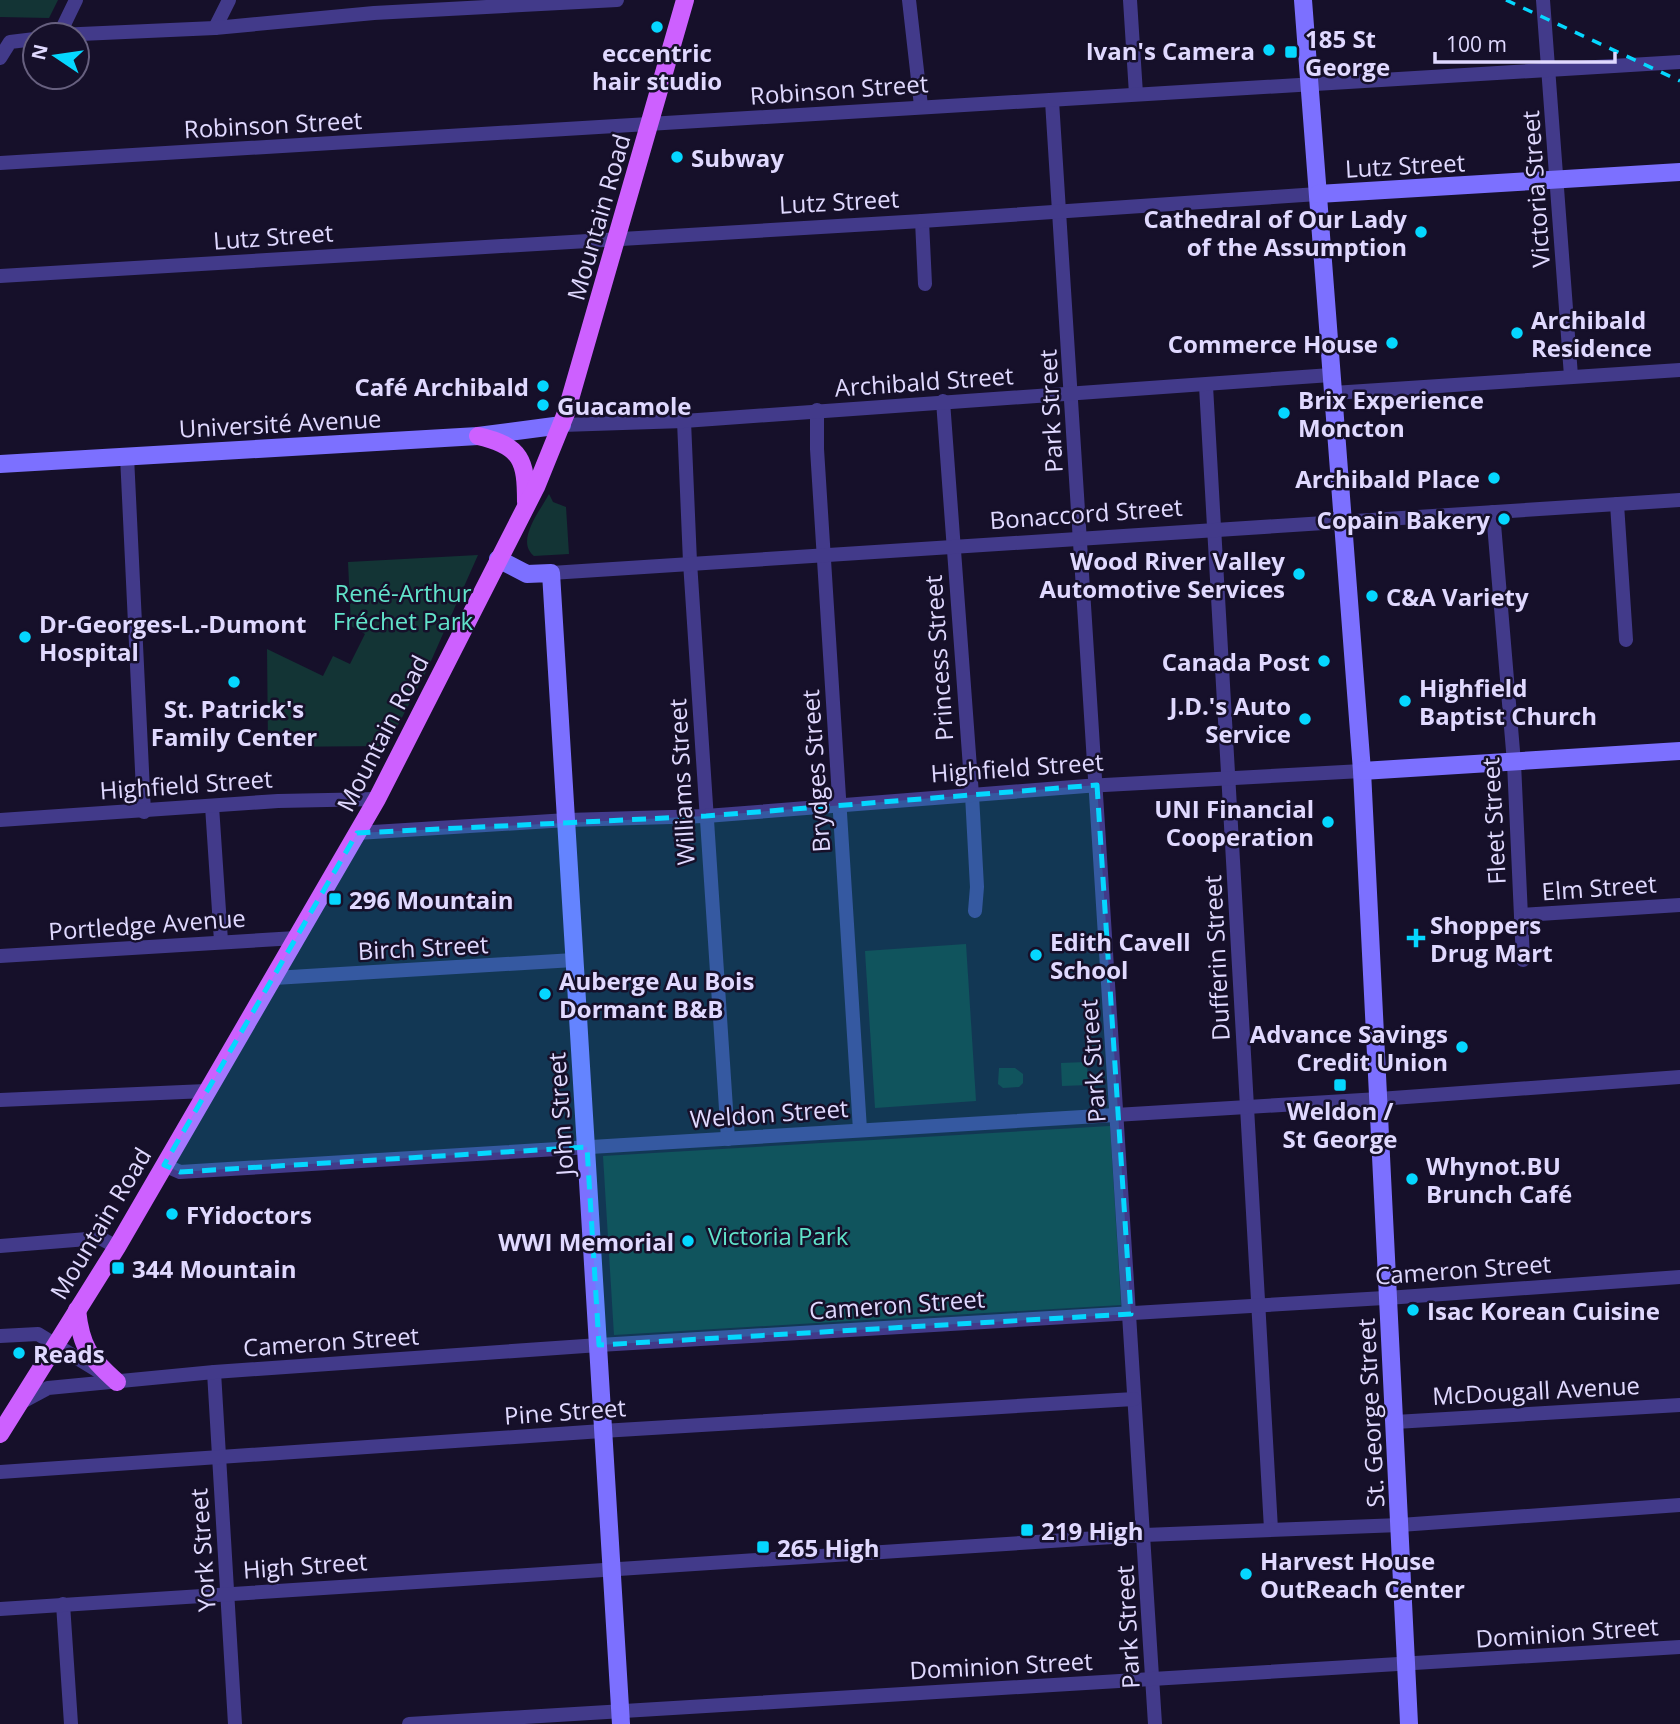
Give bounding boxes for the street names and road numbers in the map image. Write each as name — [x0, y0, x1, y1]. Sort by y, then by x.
street label: Robinson Street — [749, 66, 929, 112]
street label: Robinson Street — [183, 103, 363, 145]
street label: Victoria Street — [1513, 109, 1557, 269]
street label: Mountain Road — [558, 130, 638, 304]
street label: Lutz Street — [1344, 145, 1466, 185]
street label: Lutz Street — [778, 181, 900, 221]
street label: Lutz Street — [212, 215, 334, 257]
street label: Park Street — [1030, 348, 1070, 474]
street label: Archibald Street — [833, 358, 1015, 404]
street label: Université Avenue — [178, 401, 382, 445]
street label: Bonaccord Street — [988, 490, 1184, 536]
street label: Princess Street — [916, 574, 960, 742]
street label: Mountain Road — [328, 649, 436, 817]
street label: Brydges Street — [793, 688, 837, 854]
street label: Williams Street — [660, 698, 702, 866]
street label: Highfield Street — [929, 745, 1105, 789]
street label: Fleet Street — [1473, 757, 1513, 885]
street label: Highfield Street — [98, 762, 274, 806]
street label: Elm Street — [1541, 867, 1657, 907]
street label: Dufferin Street — [1195, 874, 1237, 1042]
street label: Portledge Avenue — [47, 901, 247, 947]
street label: Birch Street — [357, 927, 489, 967]
street label: Park Street — [1071, 998, 1113, 1124]
street label: John Street — [539, 1051, 581, 1179]
street label: Weldon Street — [689, 1091, 849, 1135]
street label: Mountain Road — [42, 1141, 158, 1305]
street label: Cameron Street — [1374, 1246, 1552, 1292]
street label: Cameron Street — [808, 1281, 986, 1327]
street label: Cameron Street — [242, 1318, 420, 1364]
street label: St. George Street — [1349, 1318, 1391, 1508]
street label: McDougall Avenue — [1431, 1368, 1641, 1412]
street label: Pine Street — [503, 1390, 627, 1432]
street label: York Street — [181, 1487, 223, 1613]
street label: High Street — [242, 1544, 368, 1586]
street label: Park Street — [1107, 1564, 1147, 1690]
street label: Dominion Street — [1474, 1609, 1660, 1655]
street label: Dominion Street — [909, 1644, 1093, 1686]

